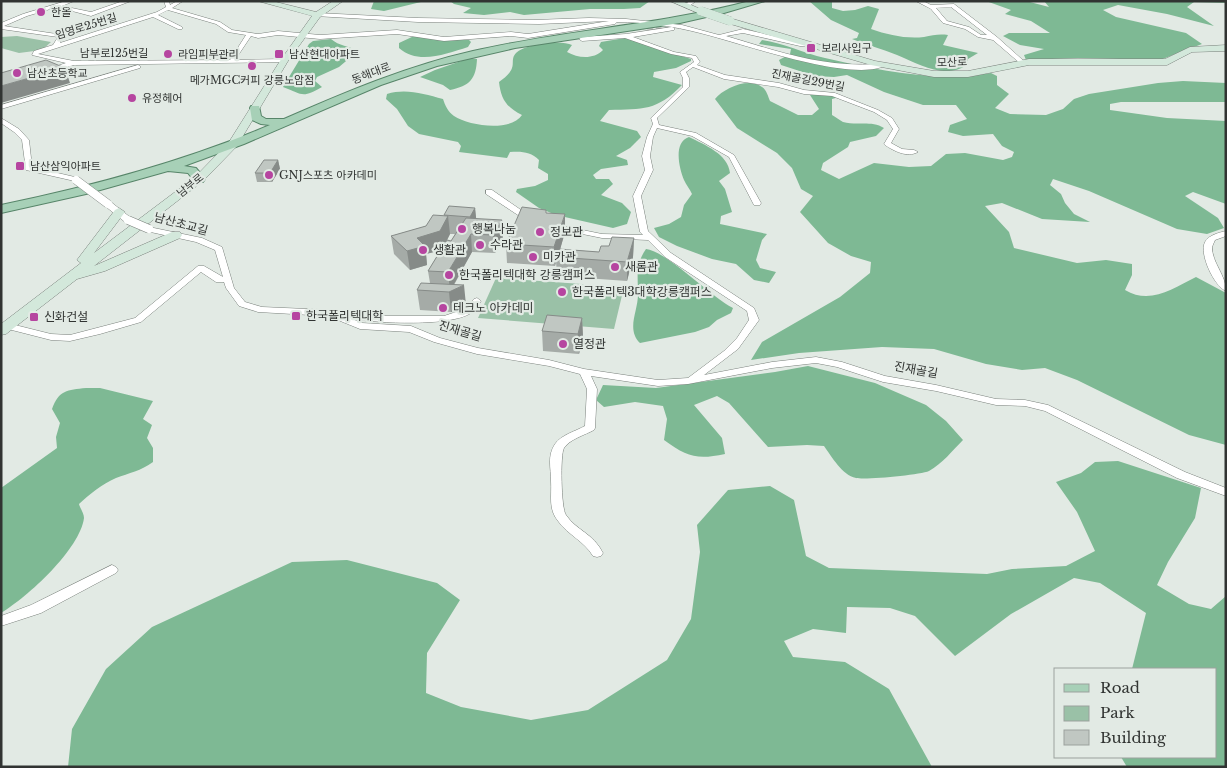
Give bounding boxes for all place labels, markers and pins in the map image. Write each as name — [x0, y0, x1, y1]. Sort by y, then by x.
place label: 한올 — [51, 5, 71, 19]
marker: 한올 — [35, 6, 47, 18]
place label: 보리사입구 — [821, 41, 872, 55]
marker: 보리사입구 — [805, 42, 817, 54]
place label: 라임피부관리 — [178, 47, 239, 61]
place label: 남산현대아파트 — [289, 47, 360, 61]
marker: 라임피부관리 — [162, 48, 174, 60]
marker: 남산현대아파트 — [273, 48, 285, 60]
marker: 메가MGC커피 강릉노암점 — [246, 60, 258, 72]
place label: 남산초등학교 — [27, 66, 88, 80]
marker: 남산초등학교 — [11, 67, 23, 79]
place label: 메가MGC커피 강릉노암점 — [190, 73, 314, 87]
place label: 유정헤어 — [142, 91, 182, 105]
marker: 유정헤어 — [126, 92, 138, 104]
place label: 남산삼익아파트 — [30, 159, 101, 173]
marker: 남산삼익아파트 — [14, 160, 26, 172]
place label: GNJ스포츠 아카데미 — [279, 168, 377, 182]
marker: GNJ스포츠 아카데미 — [263, 169, 275, 181]
place label: 행복나눔 — [472, 221, 516, 236]
marker: 행복나눔 — [456, 223, 468, 235]
place label: 정보관 — [550, 224, 583, 239]
marker: 정보관 — [534, 226, 546, 238]
place label: 수라관 — [490, 237, 523, 252]
marker: 수라관 — [474, 239, 486, 251]
place label: 생활관 — [433, 242, 466, 257]
marker: 생활관 — [417, 244, 429, 256]
place label: 미카관 — [543, 249, 576, 264]
marker: 미카관 — [527, 251, 539, 263]
place label: 새롬관 — [625, 259, 658, 274]
marker: 새롬관 — [609, 261, 621, 273]
place label: 한국폴리텍대학 강릉캠퍼스 — [459, 267, 595, 282]
marker: 한국폴리텍대학 강릉캠퍼스 — [443, 269, 455, 281]
place label: 한국폴리텍3대학강릉캠퍼스 — [572, 284, 712, 299]
marker: 한국폴리텍3대학강릉캠퍼스 — [556, 286, 568, 298]
place label: 테크노 아카데미 — [453, 300, 534, 315]
marker: 테크노 아카데미 — [437, 302, 449, 314]
place label: 한국폴리텍대학 — [306, 308, 383, 323]
place label: 신화건설 — [44, 309, 88, 324]
marker: 한국폴리텍대학 — [290, 310, 302, 322]
marker: 신화건설 — [28, 311, 40, 323]
place label: 열정관 — [573, 336, 606, 351]
marker: 열정관 — [557, 338, 569, 350]

